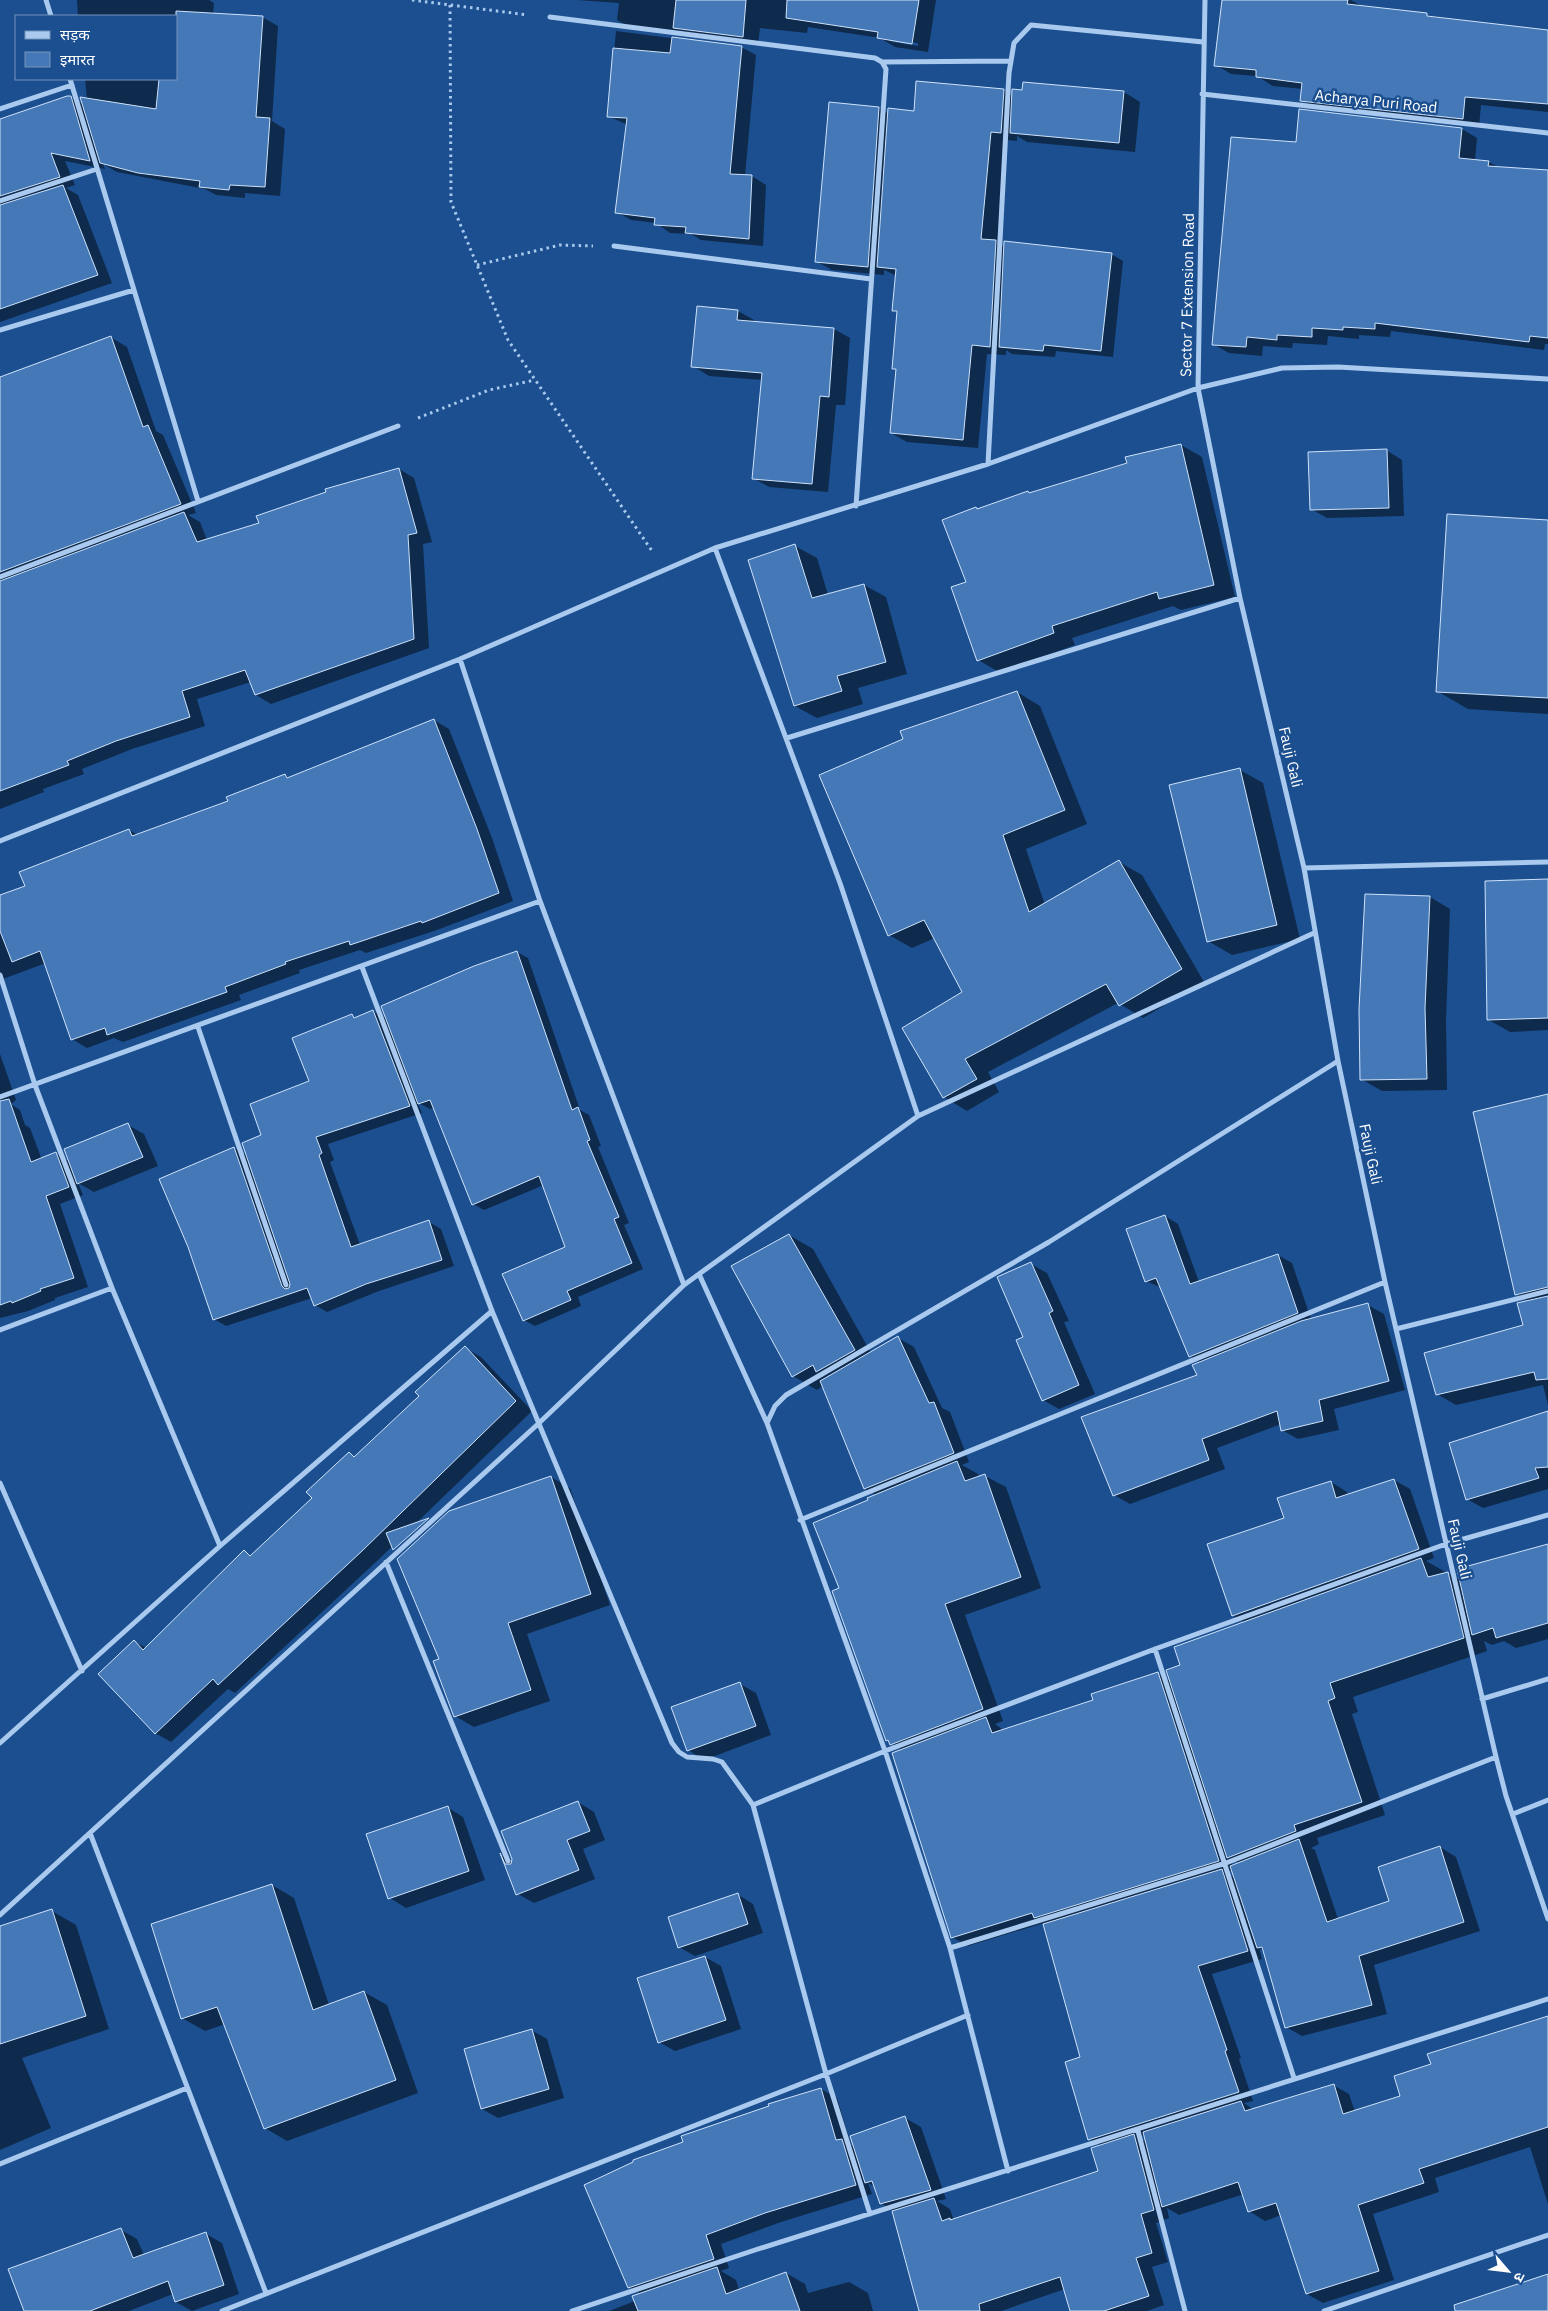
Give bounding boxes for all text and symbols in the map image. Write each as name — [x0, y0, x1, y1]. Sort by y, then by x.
legend — [15, 15, 178, 80]
text: सड़क — [60, 25, 90, 44]
text: इमारत — [60, 50, 95, 69]
street label: Acharya Puri Road — [1314, 85, 1438, 117]
street label: Sector 7 Extension Road — [1176, 213, 1198, 377]
street label: Fauji Gali — [1275, 725, 1307, 789]
street label: Fauji Gali — [1355, 1122, 1387, 1186]
street label: Fauji Gali — [1444, 1517, 1476, 1581]
north arrow — [1483, 2246, 1533, 2296]
text: उ — [1509, 2269, 1529, 2286]

